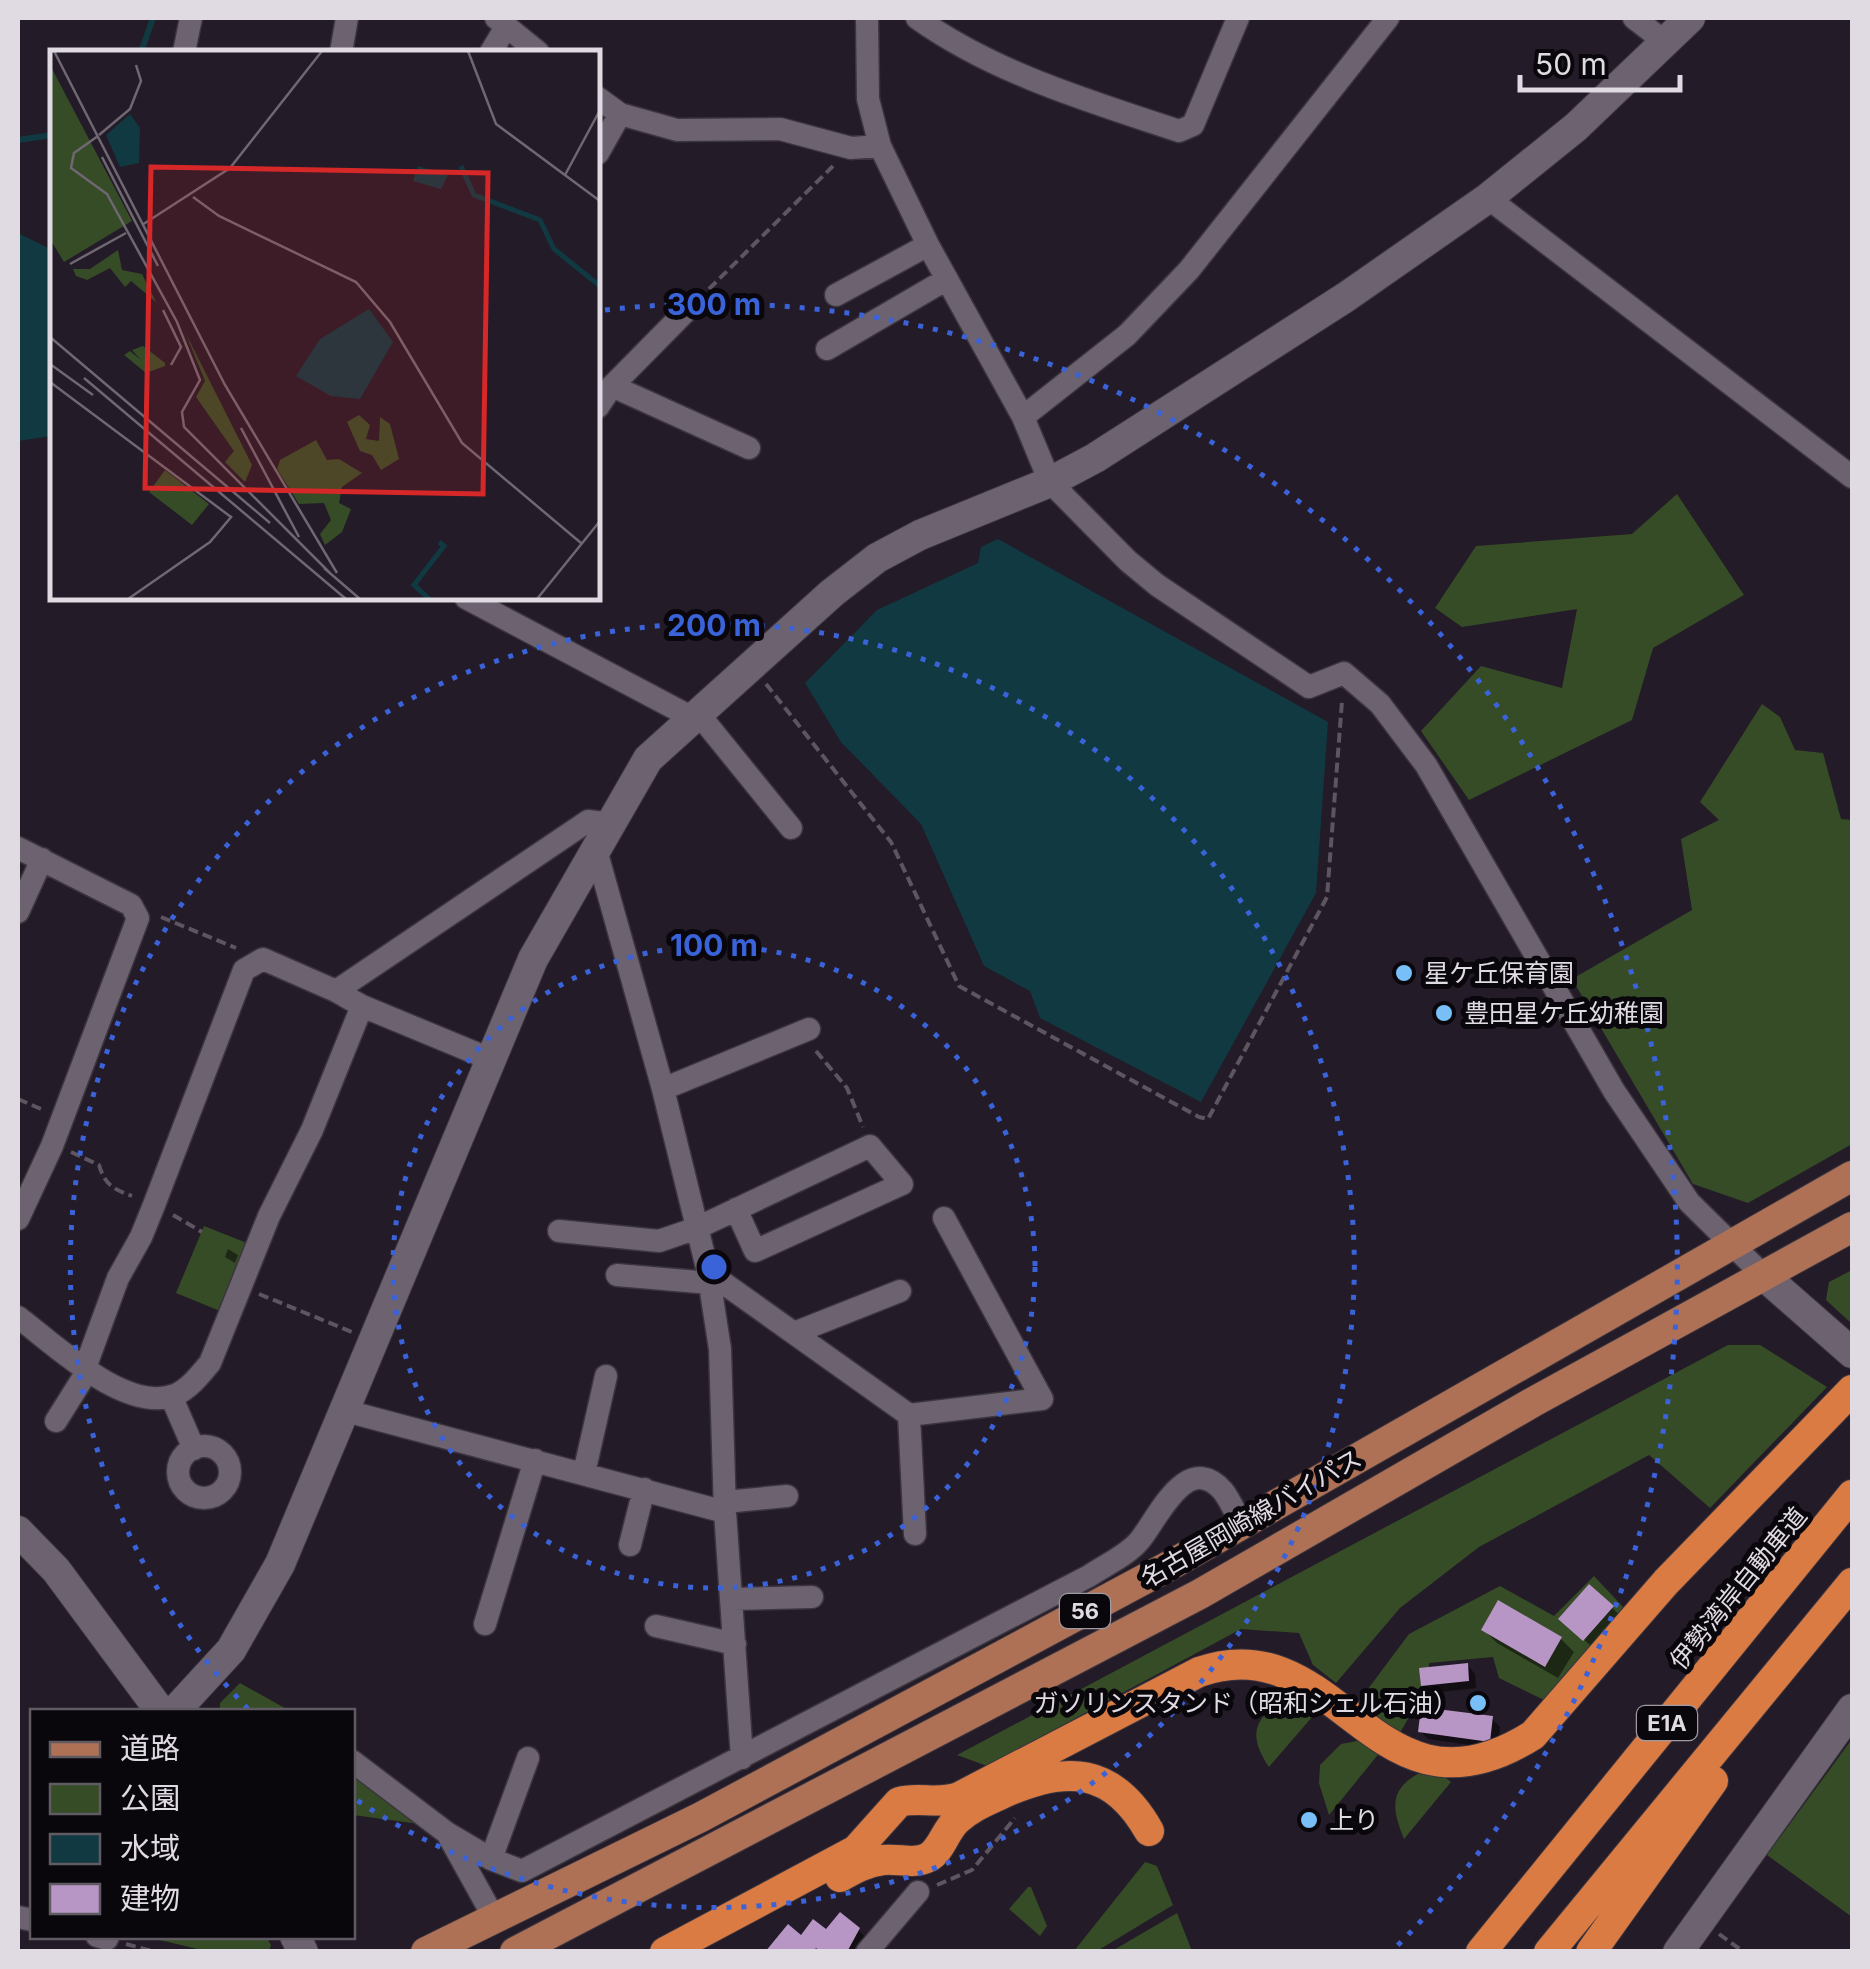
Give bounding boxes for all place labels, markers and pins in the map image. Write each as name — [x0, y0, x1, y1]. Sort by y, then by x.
place label: 星ケ丘保育園 — [1424, 958, 1574, 988]
marker: 星ケ丘保育園 — [1393, 962, 1415, 984]
place label: 豊田星ケ丘幼稚園 — [1464, 998, 1664, 1028]
marker: 豊田星ケ丘幼稚園 — [1433, 1002, 1455, 1024]
centre of rings — [696, 1249, 732, 1285]
place label: ガソリンスタンド（昭和シェル石油） — [1033, 1688, 1458, 1718]
marker: ガソリンスタンド（昭和シェル石油） — [1467, 1692, 1489, 1714]
place label: 上り — [1329, 1805, 1379, 1835]
marker: 上り — [1298, 1809, 1320, 1831]

